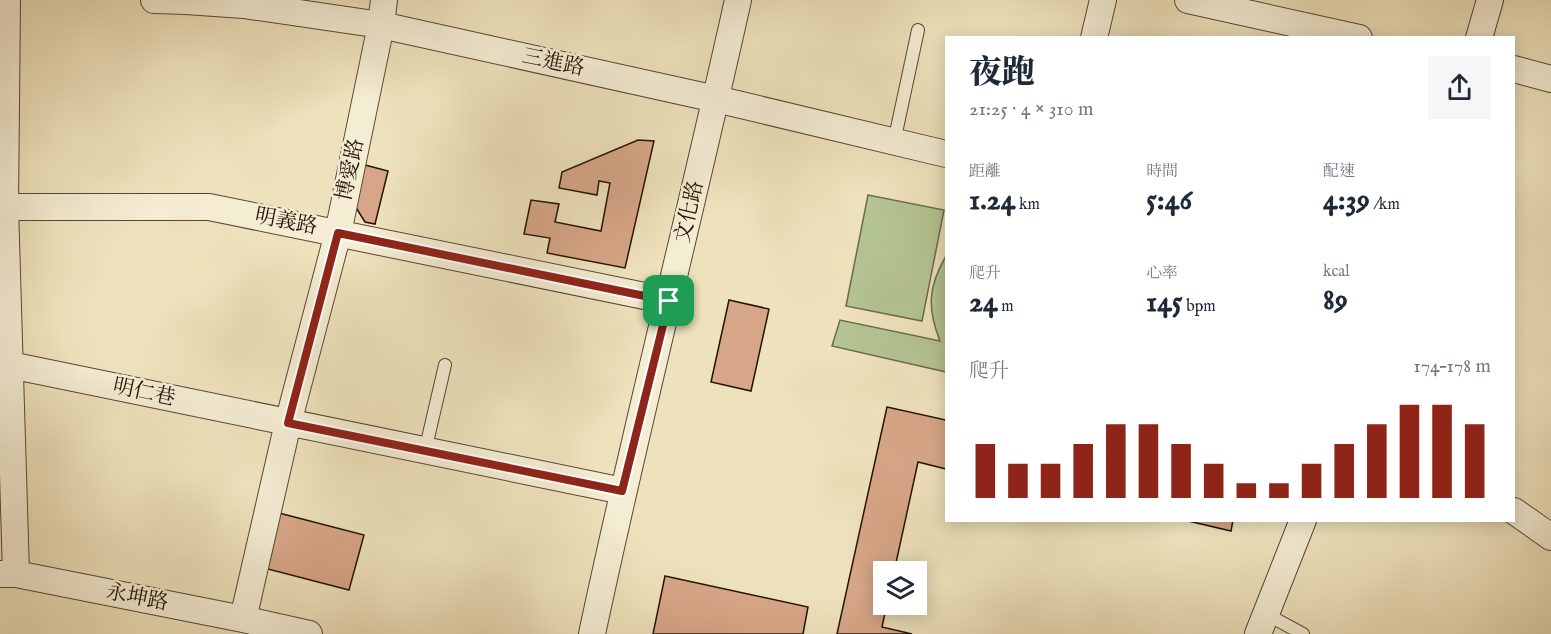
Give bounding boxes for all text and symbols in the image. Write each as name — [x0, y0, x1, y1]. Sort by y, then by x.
street label: 三進路 — [519, 43, 587, 83]
text: 夜跑 — [969, 53, 1035, 95]
button: share — [1428, 56, 1491, 119]
text: 21:25 · 4 × 310 m — [969, 97, 1093, 122]
street label: 博愛路 — [331, 136, 371, 204]
text: 距離 — [969, 162, 1001, 182]
text: 時間 — [1146, 162, 1178, 182]
text: 配速 — [1323, 162, 1355, 182]
street label: 文化路 — [670, 178, 710, 246]
text: 1.24 — [969, 182, 1015, 220]
text: 5:46 — [1146, 182, 1192, 220]
text: 4:39 — [1323, 182, 1370, 220]
text: km — [1015, 195, 1040, 215]
text: /km — [1370, 195, 1400, 215]
street label: 明義路 — [253, 203, 319, 241]
text: kcal — [1323, 262, 1350, 282]
text: 爬升 — [969, 264, 1001, 284]
text: 心率 — [1146, 264, 1178, 284]
pin — [643, 275, 694, 326]
text: 89 — [1323, 282, 1348, 320]
icon: arrive — [652, 284, 685, 317]
text: 24 — [969, 284, 998, 322]
text: 145 — [1146, 284, 1183, 322]
text: m — [998, 297, 1014, 317]
text: bpm — [1183, 297, 1216, 317]
text: 174–178 m — [1413, 354, 1491, 379]
text: 爬升 — [969, 359, 1009, 384]
street label: 明仁巷 — [110, 373, 178, 413]
map controls — [873, 561, 927, 615]
button: layers — [873, 561, 927, 615]
street label: 永坤路 — [104, 579, 170, 617]

